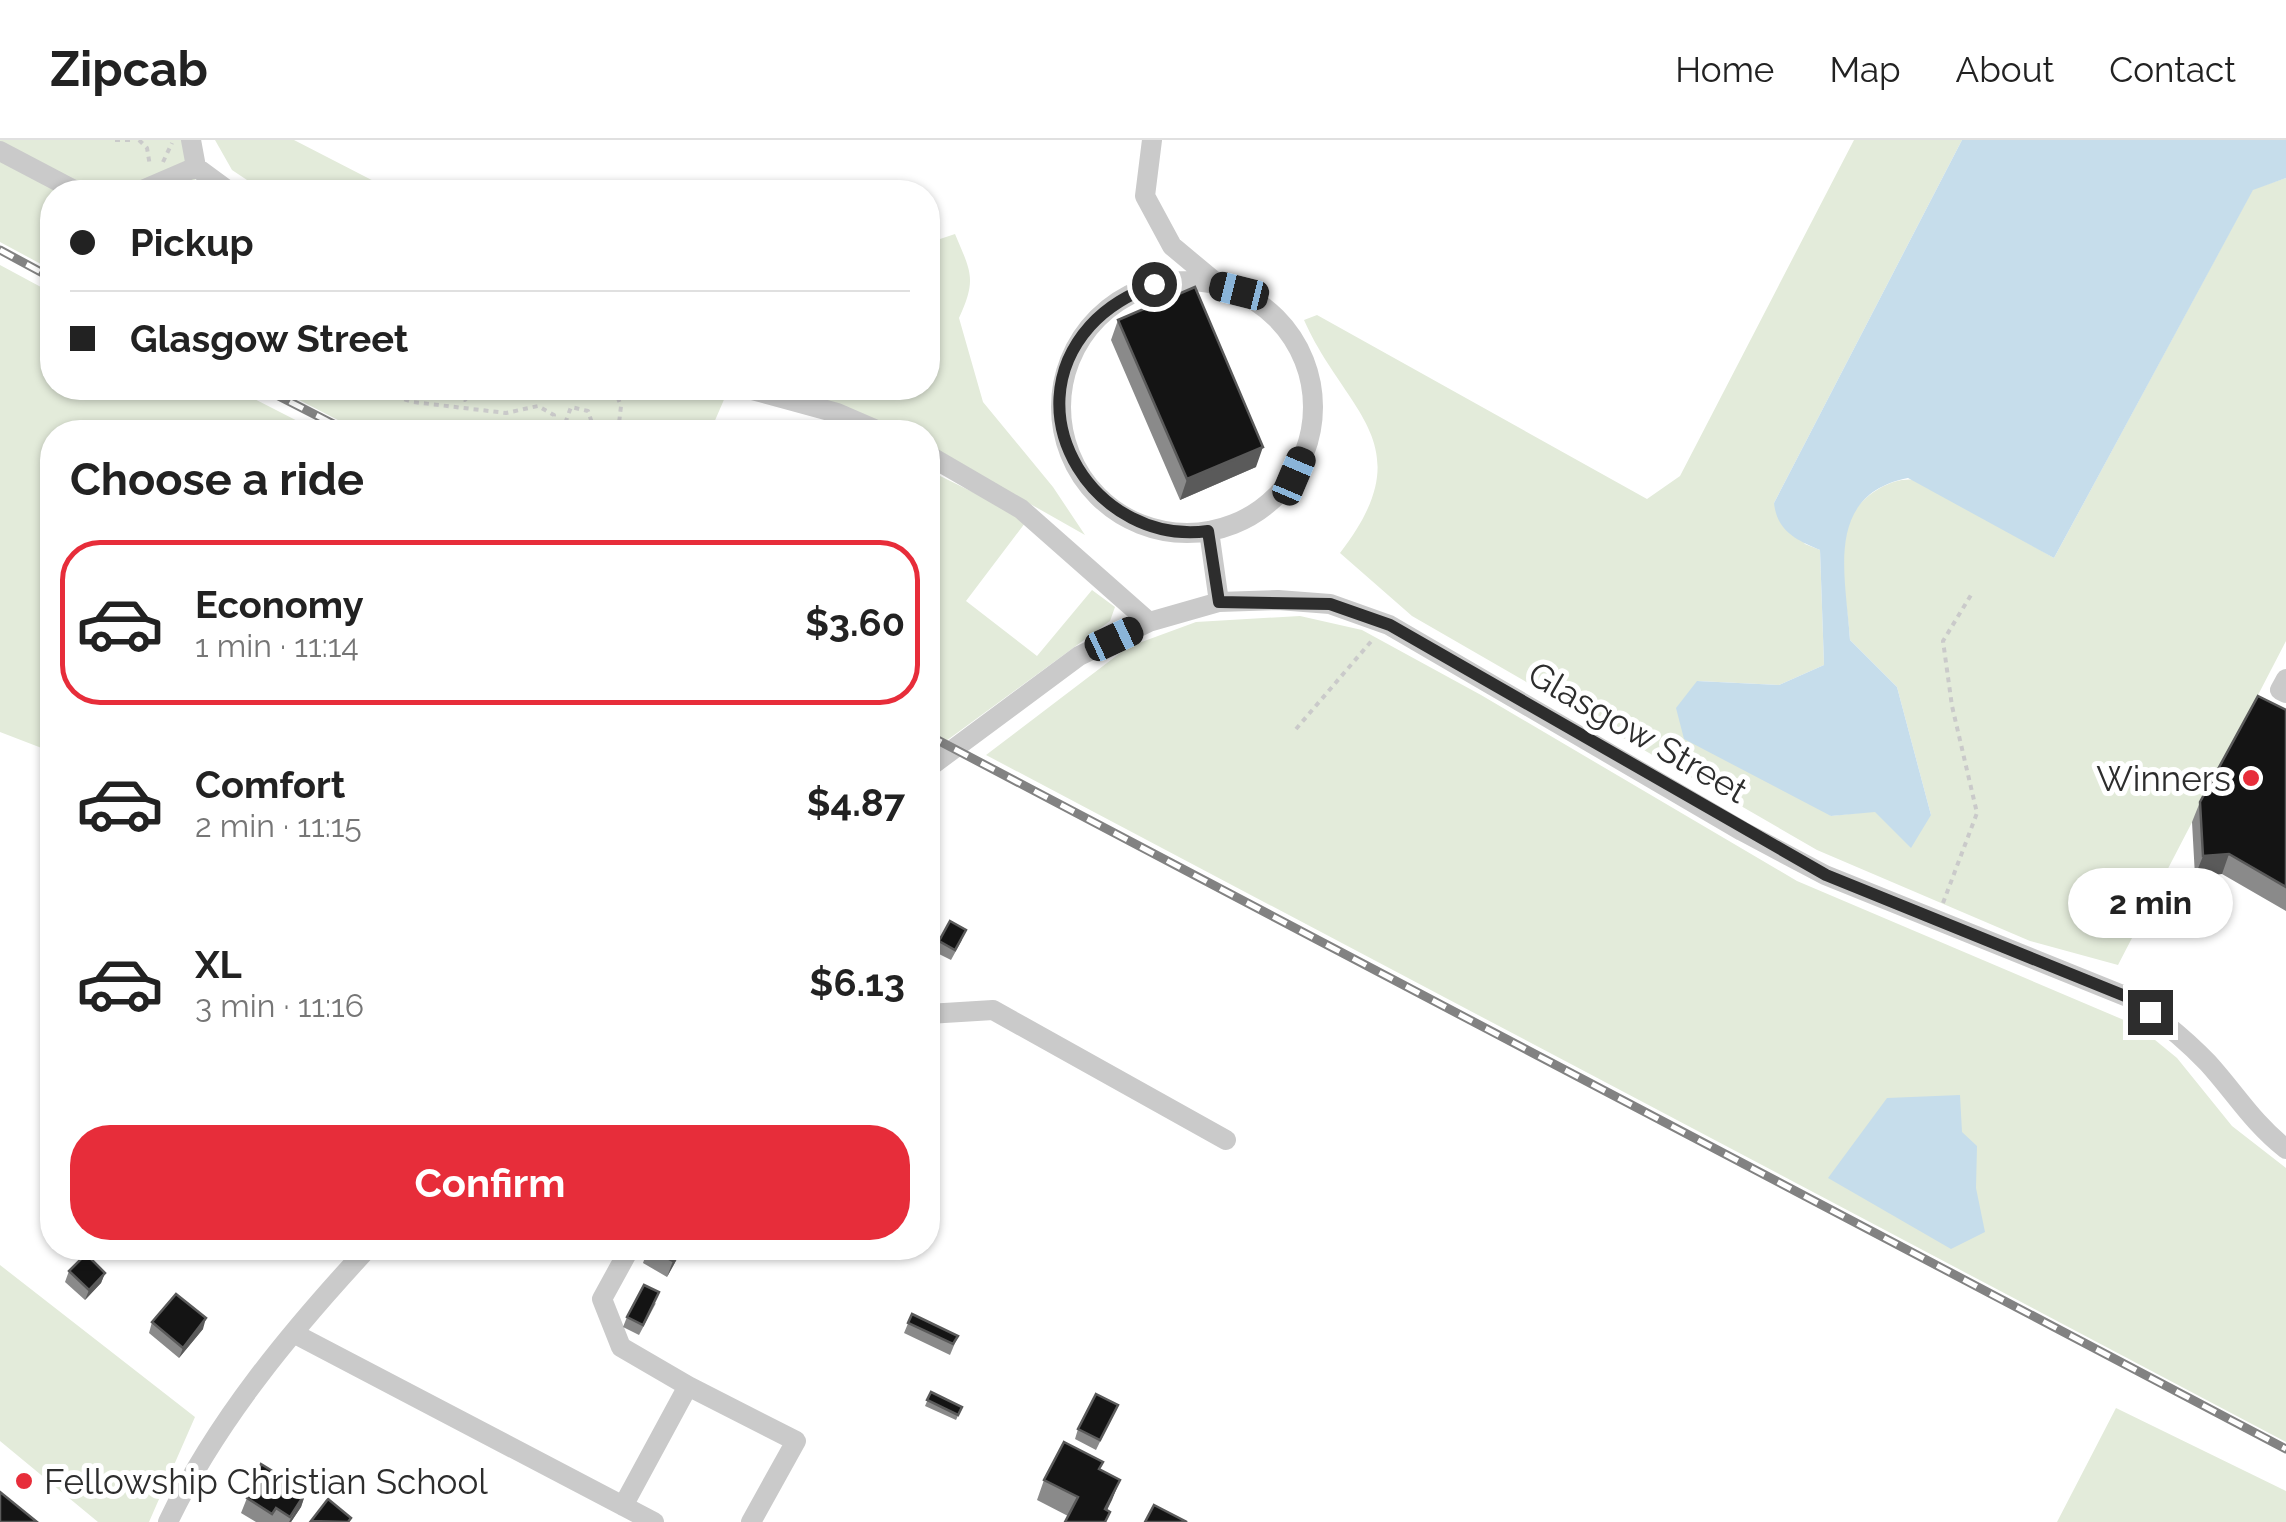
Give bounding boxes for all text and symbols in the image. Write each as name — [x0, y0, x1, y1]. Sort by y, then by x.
text: Zipcab — [50, 41, 208, 97]
text: Home — [1675, 49, 1774, 90]
text: Map — [1829, 49, 1901, 90]
text: About — [1956, 49, 2054, 90]
text: Contact — [2109, 49, 2236, 90]
text: Pickup — [130, 220, 254, 265]
route start — [1132, 262, 1177, 307]
car — [1206, 269, 1272, 313]
text: Glasgow Street — [130, 316, 408, 361]
car — [1268, 443, 1320, 509]
text: Choose a ride — [70, 453, 364, 506]
icon: car — [75, 578, 165, 668]
text: Economy — [195, 582, 364, 627]
text: $3.60 — [805, 600, 905, 645]
car — [1080, 613, 1148, 665]
text: 1 min · 11:14 — [195, 627, 359, 664]
street label: Glasgow Street — [1521, 653, 1755, 811]
icon: car — [75, 758, 165, 848]
place label: Winners — [2096, 758, 2231, 799]
text: Comfort — [195, 762, 345, 807]
marker: Winners — [2240, 767, 2262, 789]
text: $4.87 — [806, 780, 905, 825]
text: 2 min · 11:15 — [195, 807, 362, 844]
callout: 2 min — [2068, 867, 2232, 937]
text: 2 min — [2109, 884, 2192, 921]
icon: car — [75, 938, 165, 1028]
text: XL — [195, 942, 242, 987]
text: $6.13 — [809, 960, 905, 1005]
text: 3 min · 11:16 — [195, 987, 364, 1024]
route end — [2128, 990, 2173, 1035]
button: Confirm — [70, 1125, 910, 1240]
place label: Fellowship Christian School — [44, 1461, 488, 1502]
marker: Fellowship Christian School — [13, 1470, 35, 1492]

